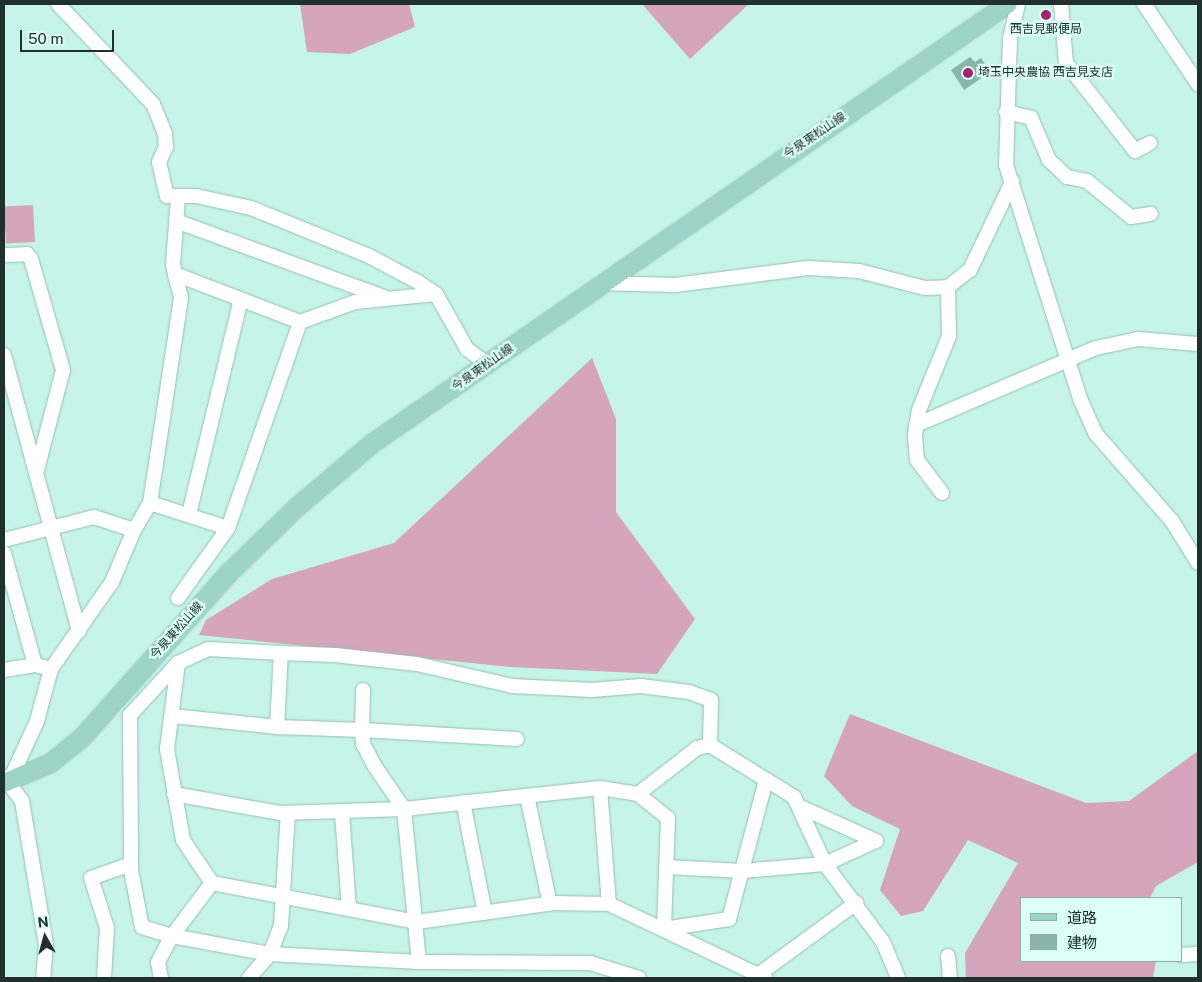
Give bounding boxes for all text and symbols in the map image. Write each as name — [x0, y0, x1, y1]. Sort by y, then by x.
marker: 西吉見郵便局 — [1040, 9, 1052, 21]
scale bar — [22, 20, 116, 52]
place label: 西吉見郵便局 — [1010, 23, 1082, 37]
text: 50 m — [28, 30, 63, 47]
place label: 埼玉中央農協 西吉見支店 — [978, 66, 1113, 80]
marker: 埼玉中央農協 西吉見支店 — [962, 67, 974, 79]
street label: 今泉東松山線 — [781, 110, 849, 162]
street label: 今泉東松山線 — [449, 341, 517, 395]
street label: 今泉東松山線 — [148, 599, 206, 663]
legend — [1020, 897, 1182, 962]
text: 道路 — [1067, 909, 1097, 926]
north arrow — [20, 912, 70, 962]
text: N — [37, 914, 50, 931]
text: 建物 — [1067, 934, 1097, 951]

